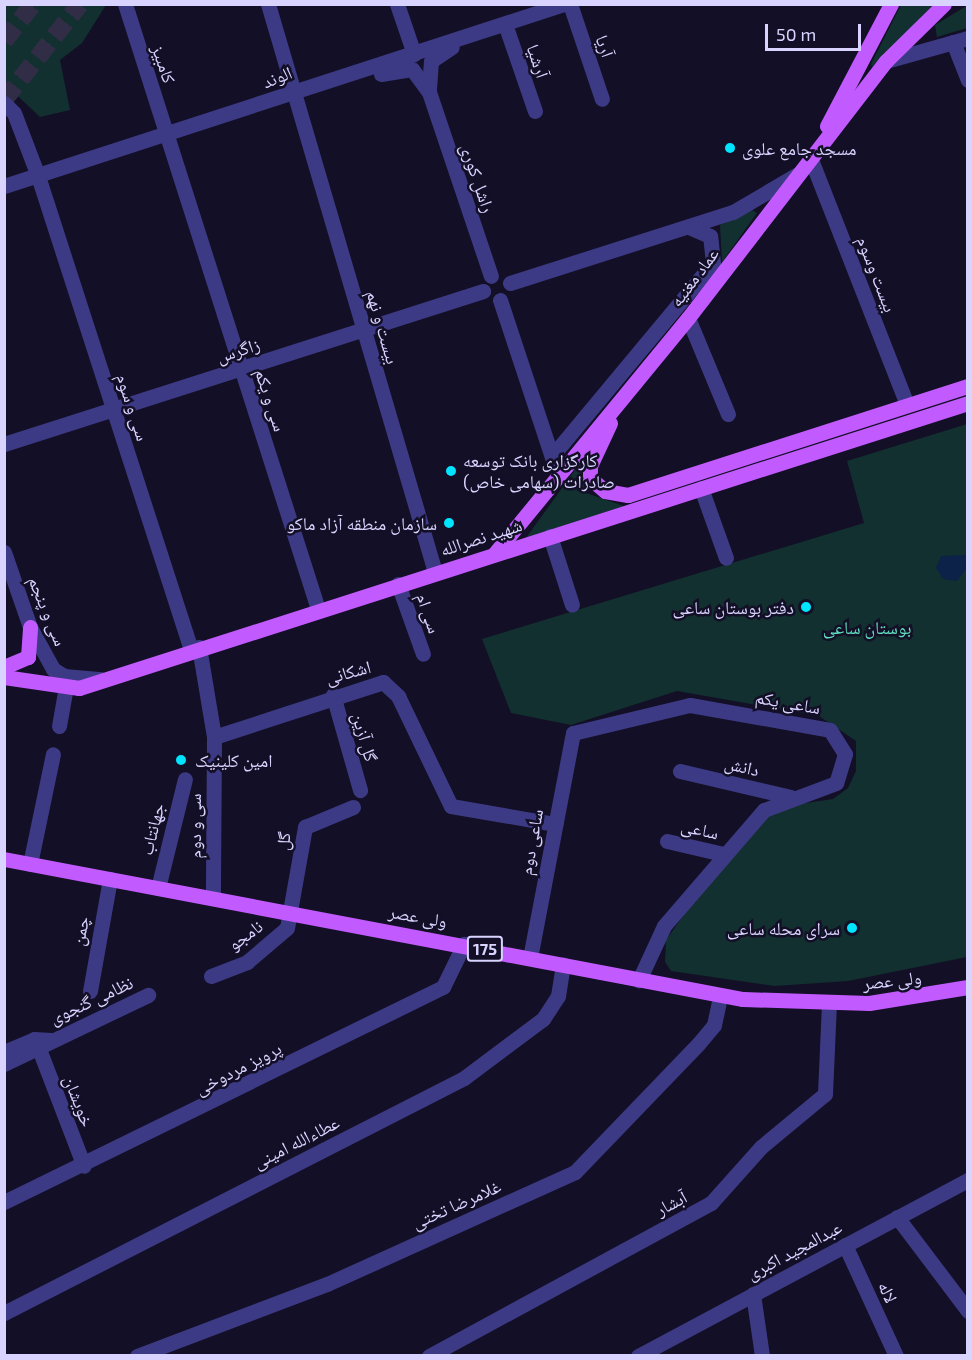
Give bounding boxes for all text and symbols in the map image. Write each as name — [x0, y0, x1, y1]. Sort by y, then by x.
scale bar — [768, 12, 864, 50]
text: 50 m — [776, 23, 816, 45]
street label: آریا — [591, 32, 619, 60]
street label: آرشیا — [522, 41, 554, 81]
street label: کامبیز — [148, 42, 180, 86]
street label: الوند — [259, 61, 295, 93]
place label: مسجد جامع علوی — [742, 137, 857, 159]
street label: راشل کوری — [456, 141, 500, 215]
marker: مسجد جامع علوی — [723, 141, 737, 155]
street label: بیست وسوم — [853, 233, 901, 315]
street label: عماد مغنیه — [665, 243, 723, 311]
street label: بیست و نهم — [362, 288, 404, 366]
street label: زاگرس — [214, 333, 262, 367]
street label: سی و یکم — [251, 366, 291, 434]
street label: سی و سوم — [112, 371, 154, 443]
place label: کارگزاری بانک توسعه صادرات (سهامی خاص) — [463, 450, 615, 492]
marker: کارگزاری بانک توسعه صادرات (سهامی خاص) — [444, 464, 458, 478]
place label: سازمان منطقه آزاد ماکو — [287, 512, 437, 534]
street label: شهید نصرالله — [437, 514, 525, 560]
marker: سازمان منطقه آزاد ماکو — [442, 516, 456, 530]
street label: سی و پنجم — [24, 573, 72, 649]
street label: سی ام — [412, 590, 446, 636]
place label: دفتر بوستان ساعی — [673, 596, 794, 618]
marker: دفتر بوستان ساعی — [799, 600, 813, 614]
park label: بوستان ساعی — [823, 616, 911, 638]
street label: اشکانی — [323, 656, 373, 688]
street label: ساعی یکم — [754, 686, 822, 718]
street label: گل آزین — [348, 710, 382, 764]
place label: امین کلینیک — [195, 749, 273, 771]
marker: امین کلینیک — [172, 751, 190, 769]
street label: دانش — [723, 752, 761, 780]
street label: سی و دوم — [183, 793, 205, 859]
street label: جهانتاب — [135, 801, 169, 857]
street label: ساعی دوم — [515, 807, 547, 877]
street label: ساعی — [679, 814, 721, 844]
street label: گل — [271, 830, 295, 852]
street label: ولی عصر — [387, 900, 449, 932]
street label: چمن — [67, 915, 93, 947]
street label: نامجو — [223, 915, 267, 955]
place label: سرای محله ساعی — [727, 917, 840, 939]
marker: سرای محله ساعی — [845, 921, 859, 935]
road number: 175 — [466, 936, 504, 962]
street label: ولی عصر — [862, 966, 922, 994]
street label: نظامی گنجوی — [46, 971, 136, 1029]
street label: پرویز مردوخی — [191, 1037, 285, 1099]
street label: خویشان — [59, 1072, 99, 1130]
street label: عطاءالله امینی — [249, 1111, 343, 1173]
street label: غلامرضا تختی — [408, 1175, 504, 1233]
street label: آبشار — [652, 1186, 690, 1220]
street label: عبدالمجید اکبری — [743, 1216, 845, 1284]
street label: لاله — [874, 1278, 902, 1306]

